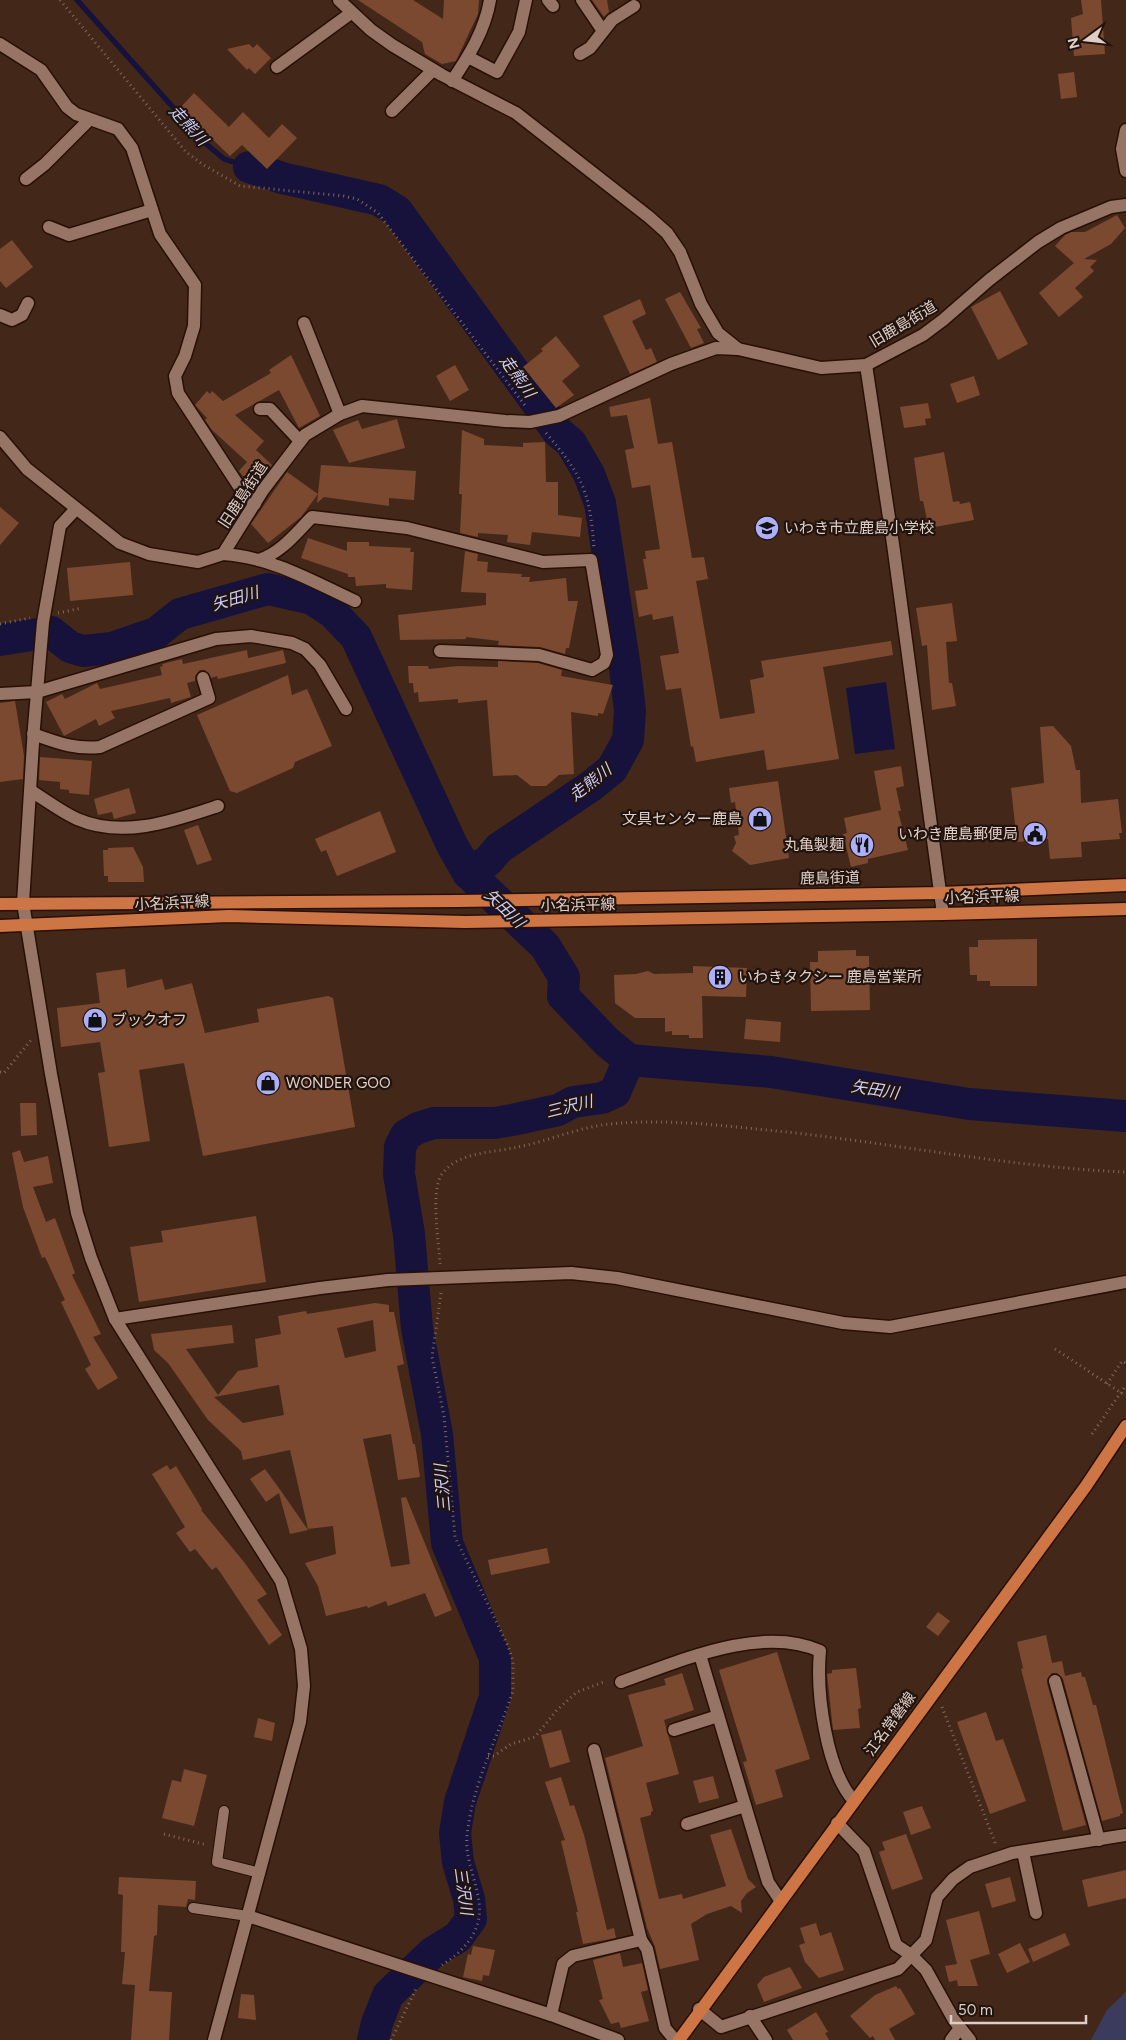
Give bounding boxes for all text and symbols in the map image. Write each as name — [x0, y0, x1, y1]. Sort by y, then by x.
north arrow — [1061, 15, 1111, 65]
text: N — [1064, 36, 1084, 51]
water label: 走熊川 — [165, 101, 213, 151]
street label: 旧鹿島街道 — [866, 297, 940, 351]
water label: 走熊川 — [496, 351, 541, 403]
street label: 旧鹿島街道 — [215, 459, 271, 531]
school or university icon: いわき市立鹿島小学校 — [754, 515, 780, 541]
place label: いわき市立鹿島小学校 — [784, 519, 934, 537]
water label: 矢田川 — [209, 582, 263, 614]
water label: 走熊川 — [566, 759, 617, 805]
shop icon: 文具センター鹿島 — [747, 806, 773, 832]
place label: 文具センター鹿島 — [622, 810, 742, 828]
public building icon: いわき鹿島郵便局 — [1022, 821, 1048, 847]
place label: いわき鹿島郵便局 — [898, 825, 1018, 843]
restaurant icon: 丸亀製麺 — [849, 832, 875, 858]
place label: 丸亀製麺 — [784, 836, 844, 854]
street label: 鹿島街道 — [800, 868, 860, 888]
water label: 矢田川 — [481, 885, 530, 933]
street label: 小名浜平線 — [944, 887, 1020, 907]
street label: 小名浜平線 — [134, 892, 210, 914]
street label: 小名浜平線 — [540, 895, 616, 915]
building icon: いわきタクシー 鹿島営業所 — [707, 964, 733, 990]
place label: いわきタクシー 鹿島営業所 — [738, 968, 922, 986]
shop icon: ブックオフ — [82, 1007, 108, 1033]
place label: ブックオフ — [112, 1011, 187, 1029]
shop icon: WONDER GOO — [255, 1070, 281, 1096]
place label: WONDER GOO — [286, 1074, 391, 1092]
water label: 矢田川 — [850, 1076, 902, 1103]
water label: 三沢川 — [544, 1091, 597, 1122]
water label: 三沢川 — [431, 1461, 454, 1513]
street label: 江名常磐線 — [861, 1688, 919, 1760]
water label: 三沢川 — [451, 1866, 477, 1918]
scale bar — [951, 1992, 1086, 2024]
text: 50 m — [958, 2001, 993, 2019]

